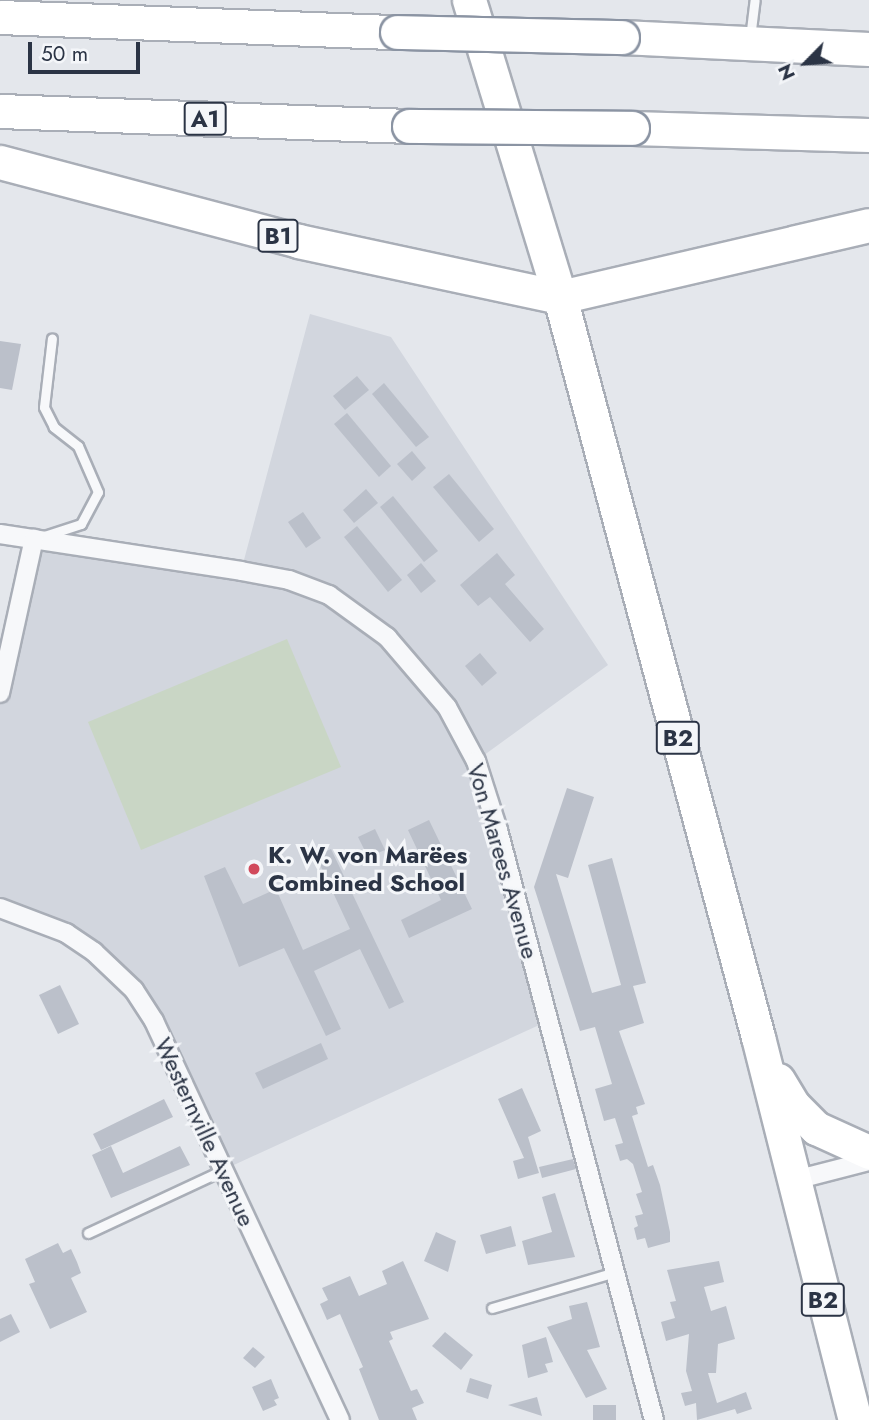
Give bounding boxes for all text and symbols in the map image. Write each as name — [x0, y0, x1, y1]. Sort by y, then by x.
scale bar — [32, 28, 144, 72]
north arrow — [771, 28, 841, 98]
text: 50 m — [41, 39, 88, 69]
text: N — [771, 60, 802, 85]
road number: A1 — [182, 100, 228, 138]
road number: B1 — [257, 216, 299, 256]
road number: B2 — [655, 718, 701, 758]
street label: Von Marees Avenue — [461, 760, 545, 962]
place label: K. W. von Marëes Combined School — [268, 841, 468, 897]
marker: K. W. von Marëes Combined School — [246, 861, 262, 877]
street label: Westernville Avenue — [149, 1033, 261, 1231]
road number: B2 — [800, 1280, 846, 1320]

